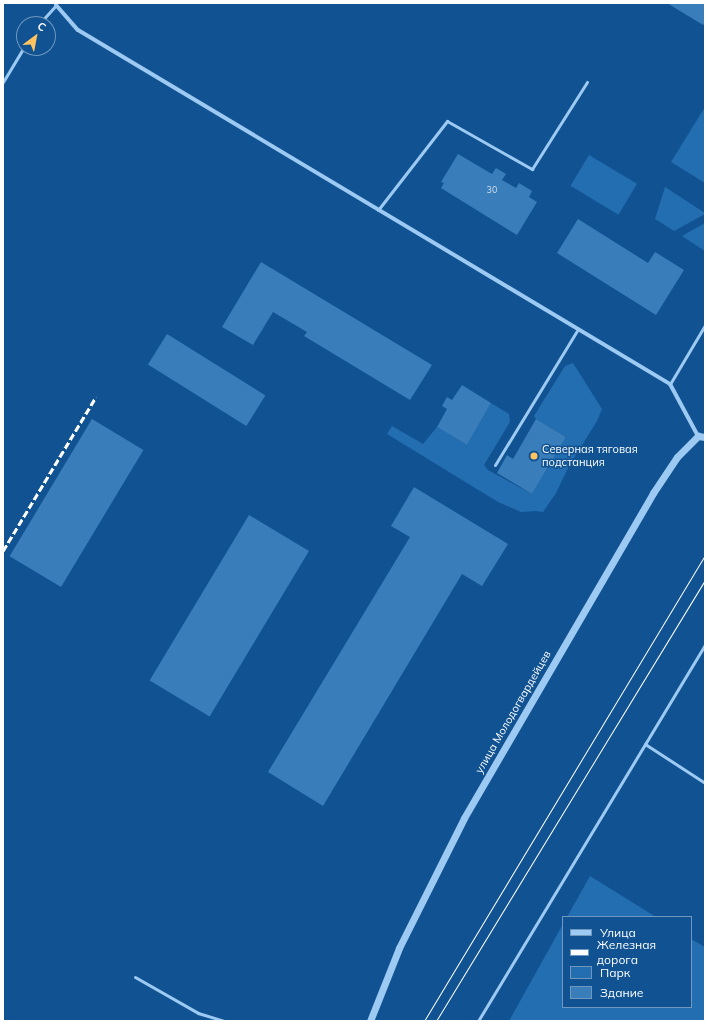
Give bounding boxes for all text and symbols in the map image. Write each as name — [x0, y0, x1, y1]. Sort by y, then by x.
north arrow — [16, 16, 56, 56]
text: С — [35, 19, 49, 35]
house number: 30 — [487, 185, 497, 195]
place label: Северная тяговая подстанция — [542, 443, 638, 469]
marker: Северная тяговая подстанция — [529, 451, 539, 461]
street label: улица Молодогвардейцев — [472, 648, 554, 776]
legend — [562, 916, 692, 1008]
text: Улица — [600, 925, 636, 940]
text: Железная дорога — [597, 937, 656, 967]
text: Парк — [600, 965, 630, 980]
text: Здание — [600, 985, 643, 1000]

